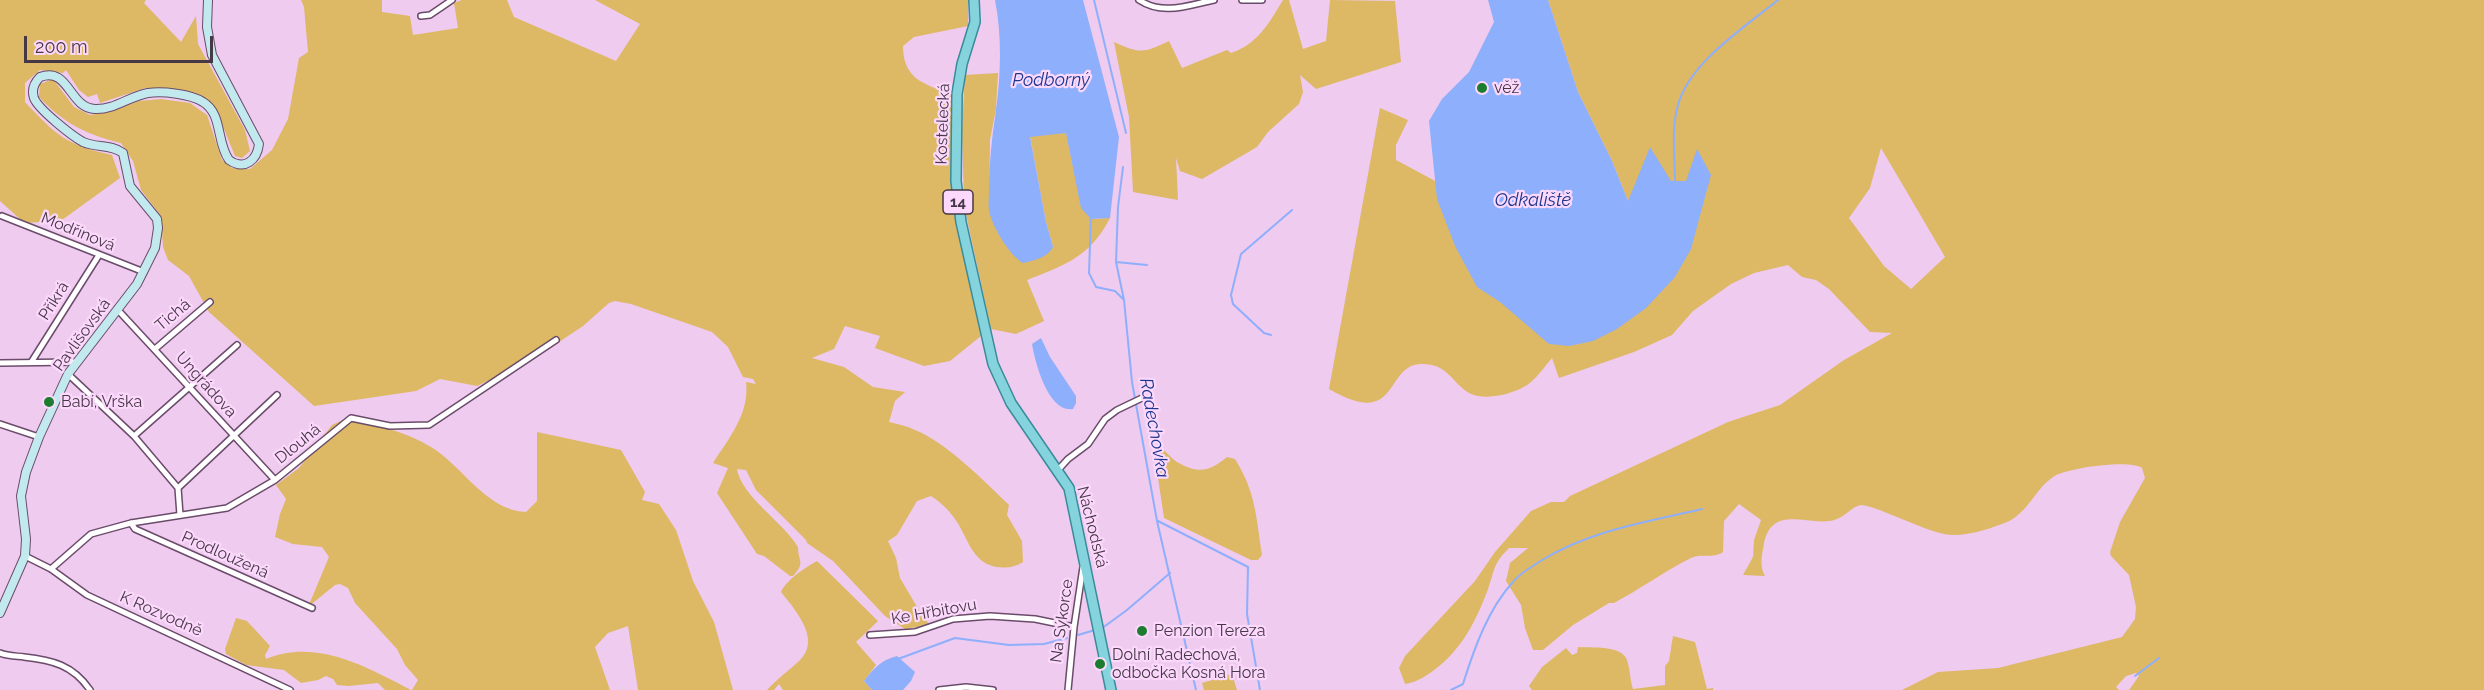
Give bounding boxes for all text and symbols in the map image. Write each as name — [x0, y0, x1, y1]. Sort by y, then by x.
scale bar — [27, 24, 216, 62]
text: 200 m — [35, 36, 88, 57]
water label: Podborný — [1012, 70, 1090, 92]
place label: věž — [1494, 78, 1519, 98]
marker: věž — [1475, 81, 1489, 95]
street label: Kostelecká — [932, 83, 954, 165]
road number: 14 — [943, 190, 973, 214]
water label: Odkaliště — [1495, 190, 1571, 212]
street label: Modřínová — [38, 208, 118, 256]
street label: Příkrá — [35, 278, 73, 324]
street label: Pavlišovská — [49, 295, 115, 375]
street label: Tichá — [151, 295, 195, 335]
street label: Ungrádova — [172, 348, 240, 422]
water label: Radechovka — [1135, 376, 1173, 480]
place label: Babí, Vrška — [61, 392, 142, 412]
marker: Babí, Vrška — [42, 395, 56, 409]
street label: Dlouhá — [271, 420, 325, 468]
street label: Náchodská — [1073, 484, 1111, 570]
street label: Prodloužená — [178, 527, 272, 583]
street label: Na Sýkorce — [1047, 578, 1077, 664]
street label: K Rozvodně — [117, 587, 205, 641]
street label: Ke Hřbitovu — [890, 595, 978, 629]
place label: Penzion Tereza — [1154, 621, 1265, 641]
marker: Penzion Tereza — [1135, 624, 1149, 638]
place label: Dolní Radechová, odbočka Kosná Hora — [1112, 645, 1266, 683]
marker: Dolní Radechová, odbočka Kosná Hora — [1093, 657, 1107, 671]

